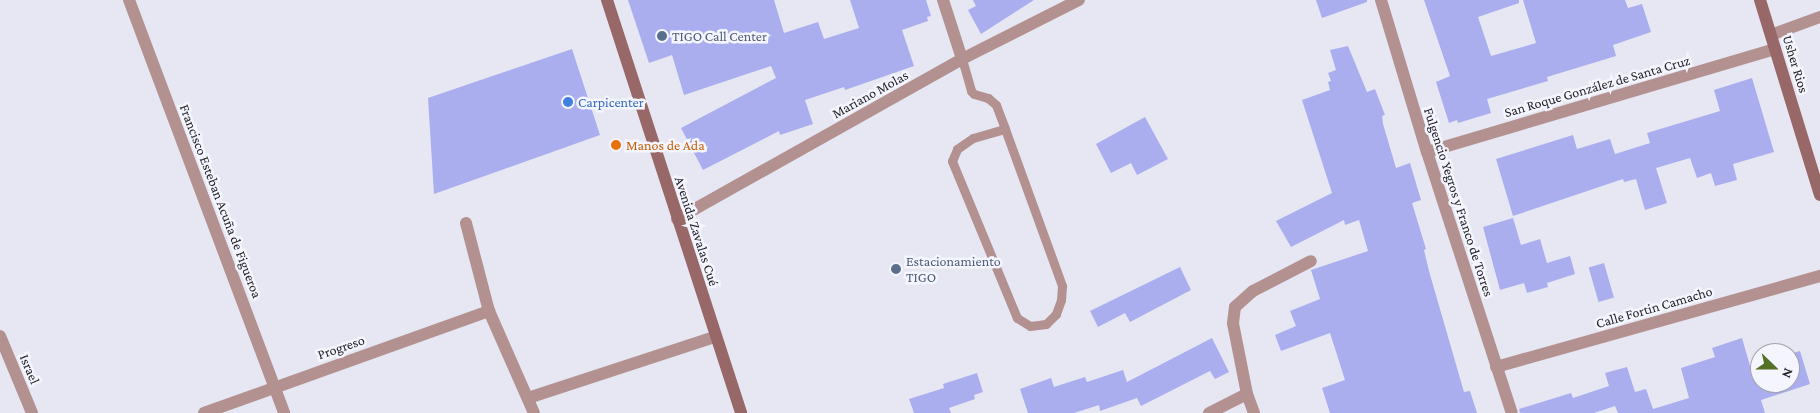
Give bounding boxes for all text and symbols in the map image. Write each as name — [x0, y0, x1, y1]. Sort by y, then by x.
place label: TIGO Call Center — [672, 28, 767, 44]
marker: TIGO Call Center — [656, 30, 668, 42]
street label: Usher Rios — [1779, 33, 1813, 95]
street label: San Roque González de Santa Cruz — [1502, 51, 1692, 121]
street label: Mariano Molas — [829, 66, 911, 122]
place label: Carpicenter — [578, 94, 644, 110]
marker: Carpicenter — [562, 96, 574, 108]
street label: Francisco Esteban Acuña de Figueroa — [176, 102, 266, 300]
street label: Fulgencio Yegros y Franco de Torres — [1420, 105, 1498, 299]
place label: Manos de Ada — [626, 137, 705, 153]
marker: Manos de Ada — [610, 139, 622, 151]
street label: Avenida Zavalas Cué — [671, 174, 723, 288]
place label: Estacionamiento TIGO — [906, 253, 1001, 286]
marker: Estacionamiento TIGO — [890, 263, 902, 275]
street label: Calle Fortin Camacho — [1594, 282, 1714, 332]
street label: Progreso — [315, 331, 367, 363]
north arrow — [1750, 343, 1800, 393]
street label: Israel — [16, 352, 44, 386]
text: N — [1779, 366, 1797, 381]

